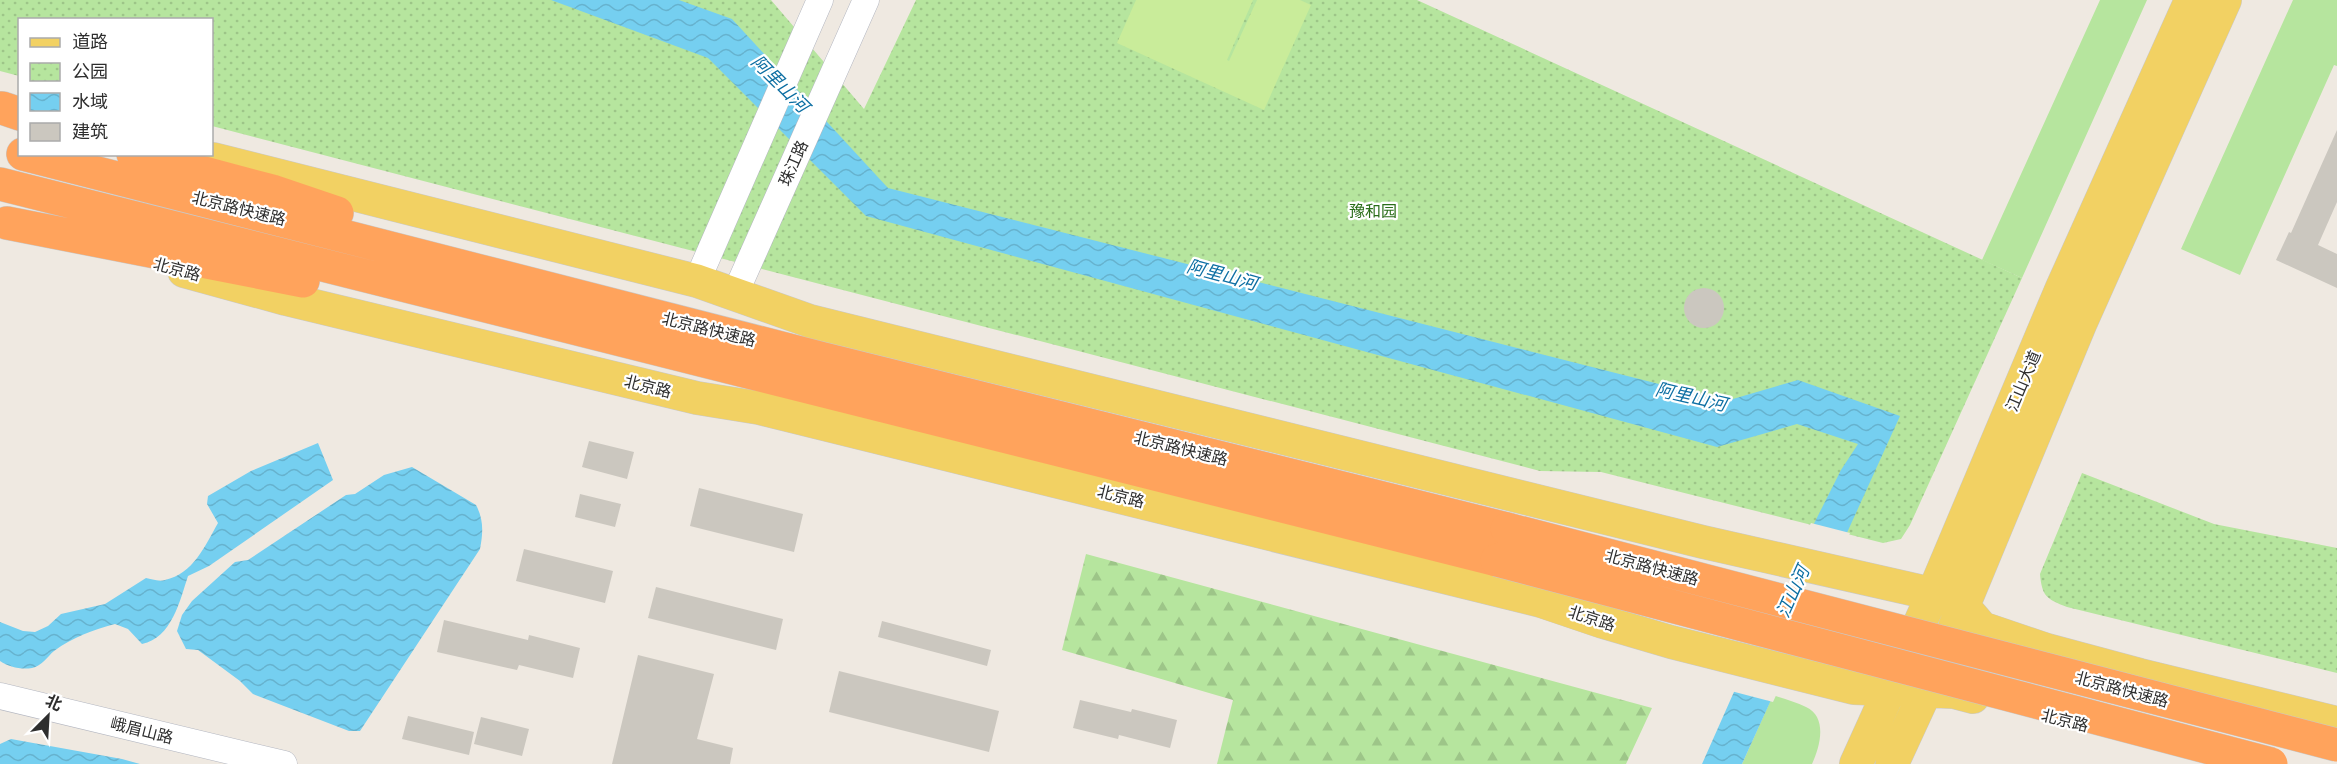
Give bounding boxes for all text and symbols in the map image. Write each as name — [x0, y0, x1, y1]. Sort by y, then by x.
legend — [18, 18, 213, 156]
text: 道路 — [72, 30, 108, 53]
water label: 阿里山河 — [747, 50, 816, 119]
text: 公园 — [72, 60, 108, 83]
text: 水域 — [72, 90, 108, 113]
text: 建筑 — [72, 120, 108, 143]
street label: 珠江路 — [774, 137, 812, 189]
street label: 北京路快速路 — [190, 187, 288, 229]
park label: 豫和园 — [1349, 201, 1397, 221]
street label: 北京路 — [151, 253, 203, 285]
water label: 阿里山河 — [1184, 254, 1263, 296]
street label: 北京路快速路 — [660, 308, 758, 350]
street label: 江山大道 — [2001, 348, 2045, 414]
street label: 北京路 — [622, 370, 674, 402]
water label: 阿里山河 — [1653, 377, 1732, 416]
street label: 北京路快速路 — [1132, 427, 1230, 469]
street label: 北京路 — [1095, 480, 1147, 512]
street label: 北京路快速路 — [1603, 545, 1701, 589]
water label: 江山河 — [1771, 560, 1815, 621]
street label: 北京路 — [1566, 601, 1618, 635]
street label: 北京路快速路 — [2073, 667, 2171, 711]
north arrow — [18, 686, 78, 746]
text: 北 — [43, 690, 65, 715]
street label: 北京路 — [2039, 704, 2091, 736]
street label: 峨眉山路 — [109, 713, 175, 747]

